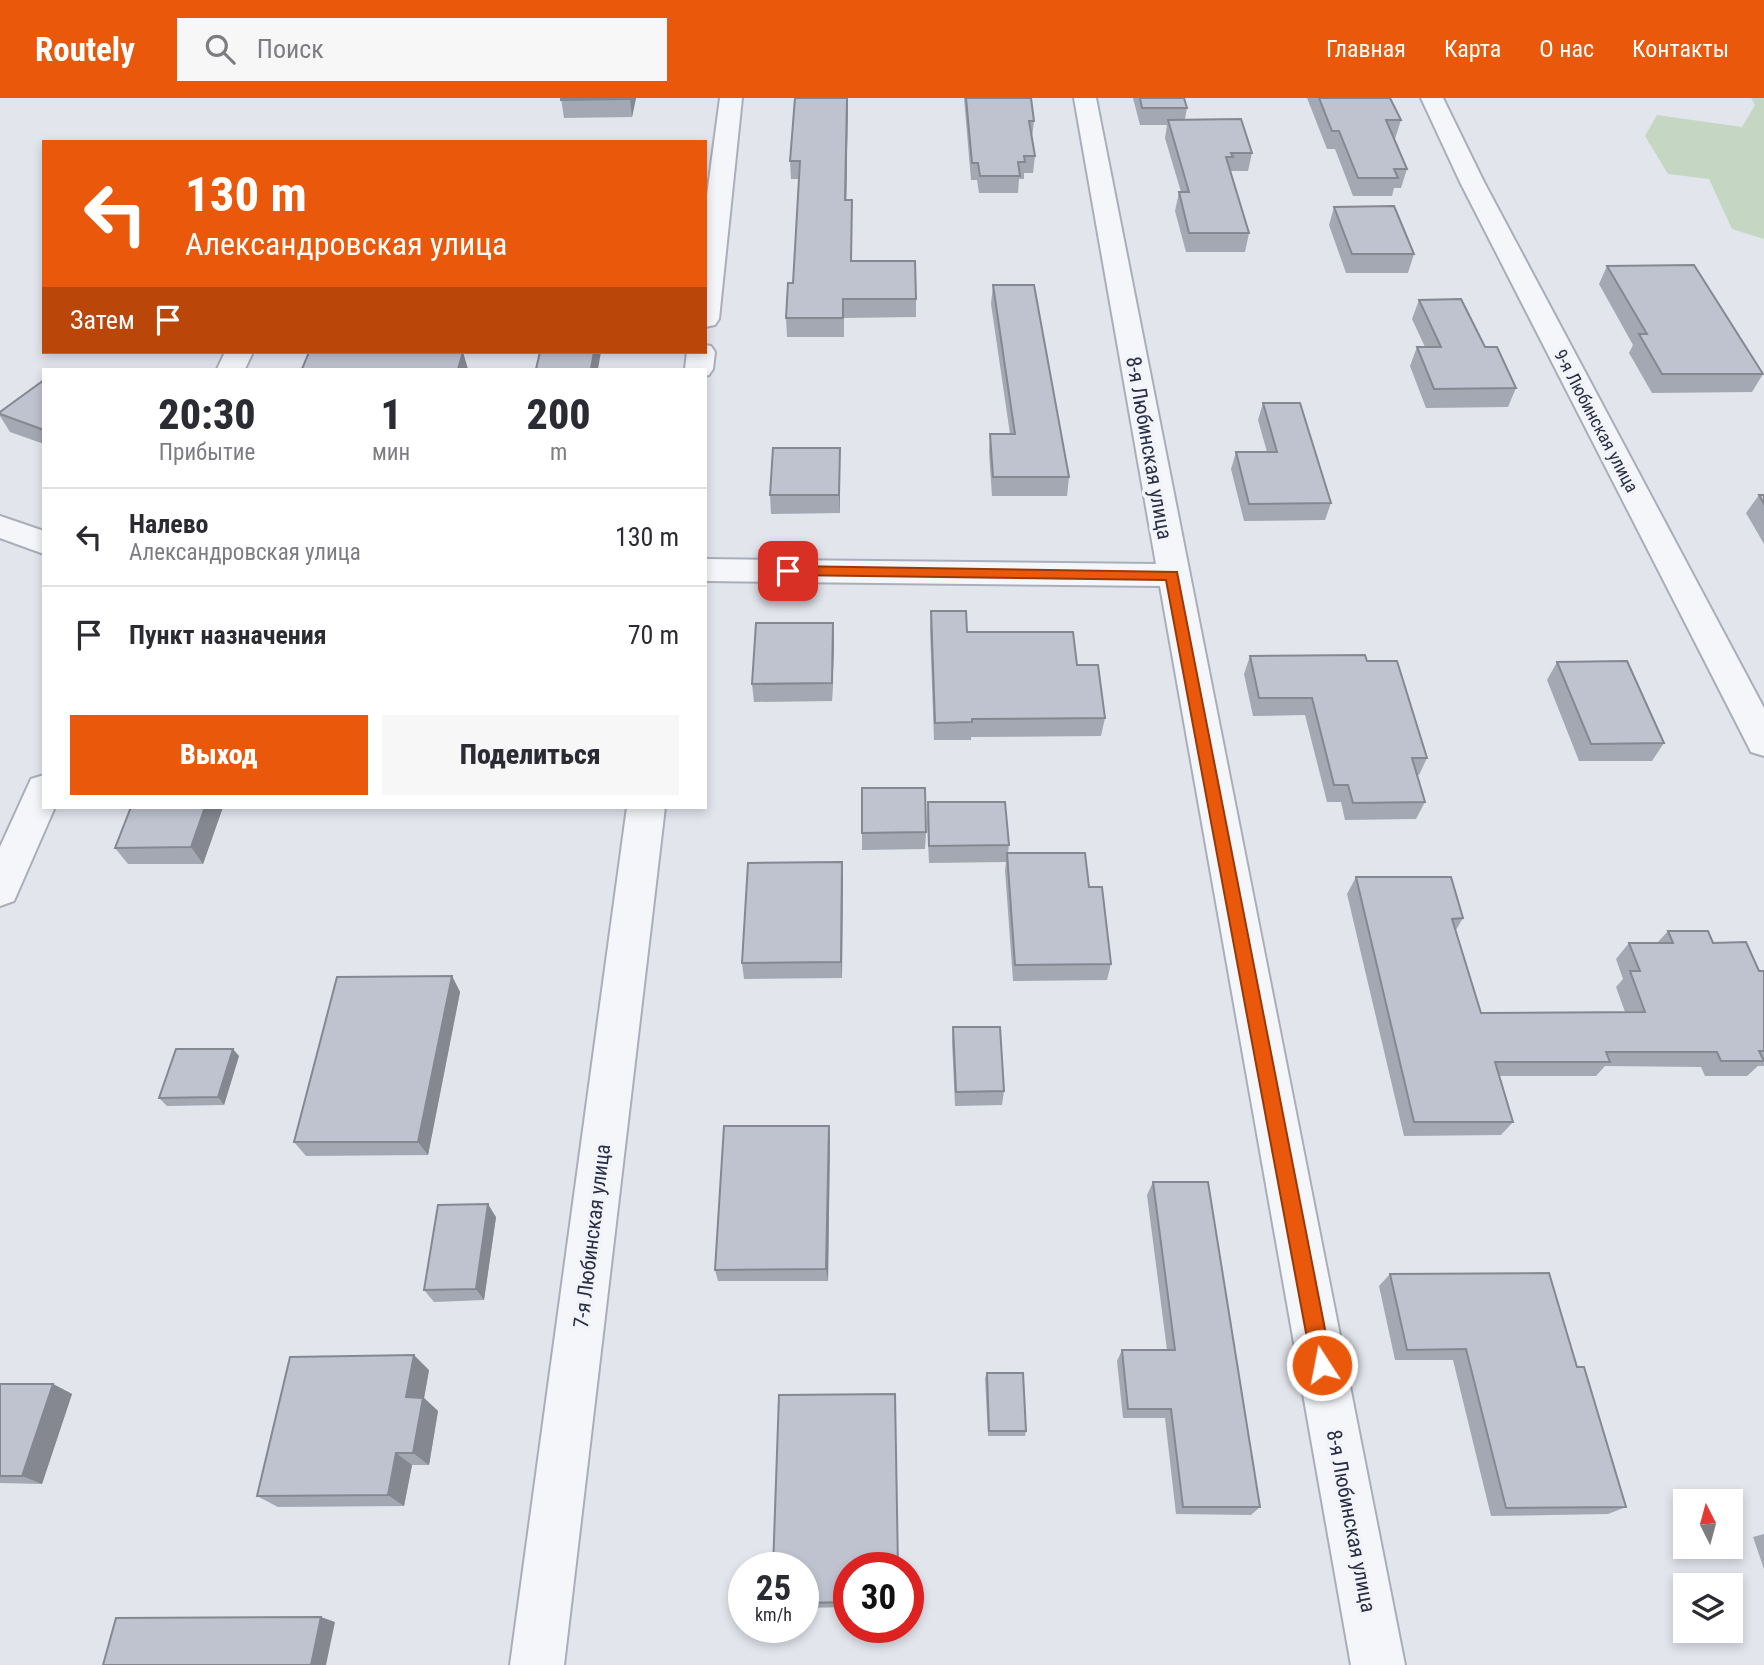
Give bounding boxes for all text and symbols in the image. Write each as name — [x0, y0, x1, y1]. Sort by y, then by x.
search box — [177, 18, 667, 81]
text: Routely — [35, 30, 135, 69]
icon: search — [201, 30, 239, 68]
text: Поиск — [257, 34, 324, 64]
text: Главная — [1326, 35, 1406, 63]
text: Карта — [1444, 35, 1501, 63]
text: О нас — [1539, 35, 1594, 63]
text: Контакты — [1632, 35, 1729, 63]
text: 130 m — [185, 166, 307, 223]
icon: left — [70, 168, 161, 259]
text: Александровская улица — [185, 225, 507, 263]
icon: arrive — [149, 301, 187, 339]
text: Затем — [70, 305, 135, 335]
street label: 9-я Любинская улица — [1550, 346, 1643, 496]
street label: 8-я Любинская улица — [1121, 355, 1177, 541]
text: 20:30 — [158, 390, 256, 439]
text: 1 — [380, 390, 402, 439]
text: 200 — [527, 390, 591, 439]
text: Прибытие — [159, 439, 255, 466]
text: мин — [372, 439, 410, 466]
text: m — [550, 439, 567, 466]
text: Налево — [129, 509, 209, 539]
icon: left — [70, 518, 108, 556]
text: 130 m — [615, 522, 679, 552]
text: Александровская улица — [129, 539, 361, 566]
pin — [758, 541, 818, 601]
icon: arrive — [769, 552, 807, 590]
icon: arrive — [70, 616, 108, 654]
text: Пункт назначения — [129, 620, 327, 650]
text: 70 m — [628, 620, 679, 650]
button: Выход — [70, 715, 368, 795]
button: Поделиться — [382, 715, 679, 795]
street label: 7-я Любинская улица — [569, 1143, 615, 1329]
position arrow — [1285, 1328, 1359, 1402]
street label: 8-я Любинская улица — [1322, 1428, 1380, 1614]
north arrow — [1673, 1489, 1743, 1559]
map controls — [1673, 1489, 1743, 1643]
speed limit sign: 30 — [833, 1552, 924, 1643]
text: 25 — [756, 1568, 791, 1609]
button: layers — [1673, 1573, 1743, 1643]
text: km/h — [755, 1604, 792, 1625]

